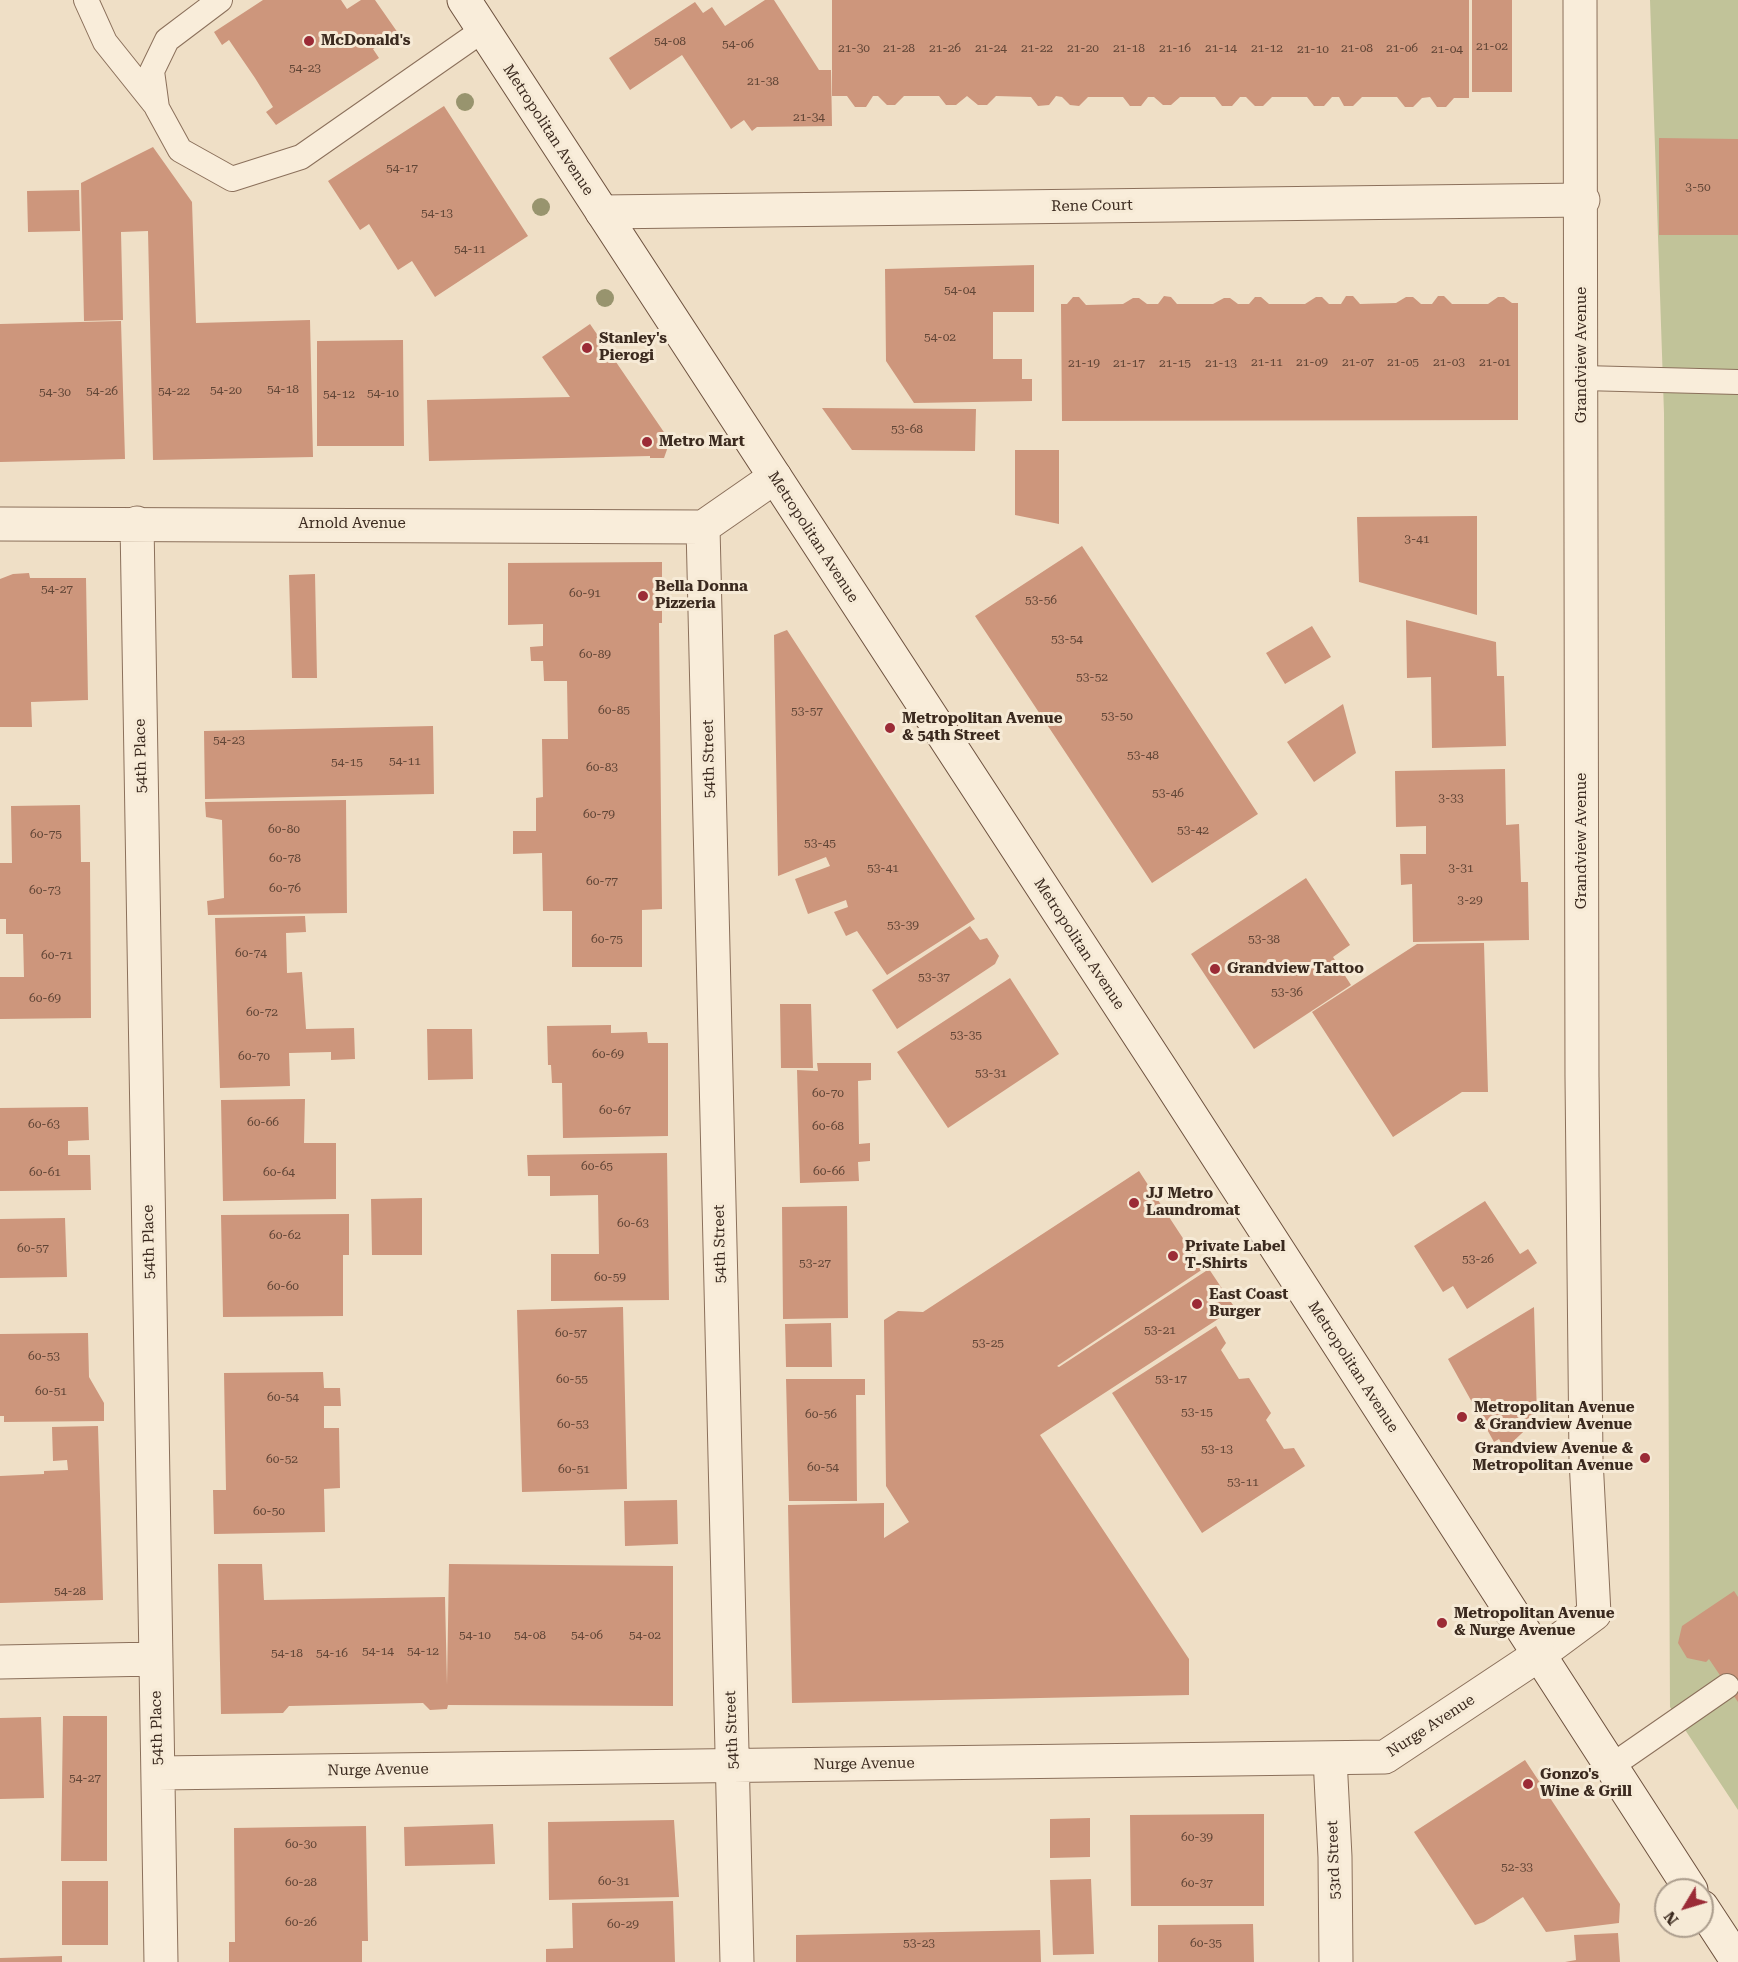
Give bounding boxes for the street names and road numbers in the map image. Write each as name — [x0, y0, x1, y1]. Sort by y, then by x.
street label: Metropolitan Avenue — [499, 61, 597, 199]
street label: Rene Court — [1051, 196, 1133, 216]
street label: Grandview Avenue — [1573, 287, 1591, 423]
street label: Metropolitan Avenue — [764, 468, 862, 606]
street label: Arnold Avenue — [298, 515, 406, 533]
street label: 54th Place — [131, 719, 151, 793]
street label: 54th Street — [699, 719, 719, 799]
street label: Grandview Avenue — [1573, 773, 1591, 909]
street label: Metropolitan Avenue — [1030, 875, 1128, 1013]
street label: 54th Street — [710, 1204, 730, 1284]
street label: 54th Place — [139, 1205, 159, 1279]
street label: Metropolitan Avenue — [1304, 1298, 1402, 1436]
street label: 54th Street — [722, 1690, 742, 1770]
street label: 54th Place — [147, 1691, 167, 1765]
street label: Nurge Avenue — [1384, 1691, 1478, 1761]
street label: Nurge Avenue — [813, 1754, 915, 1774]
street label: Nurge Avenue — [327, 1760, 429, 1780]
street label: 53rd Street — [1324, 1820, 1344, 1900]

